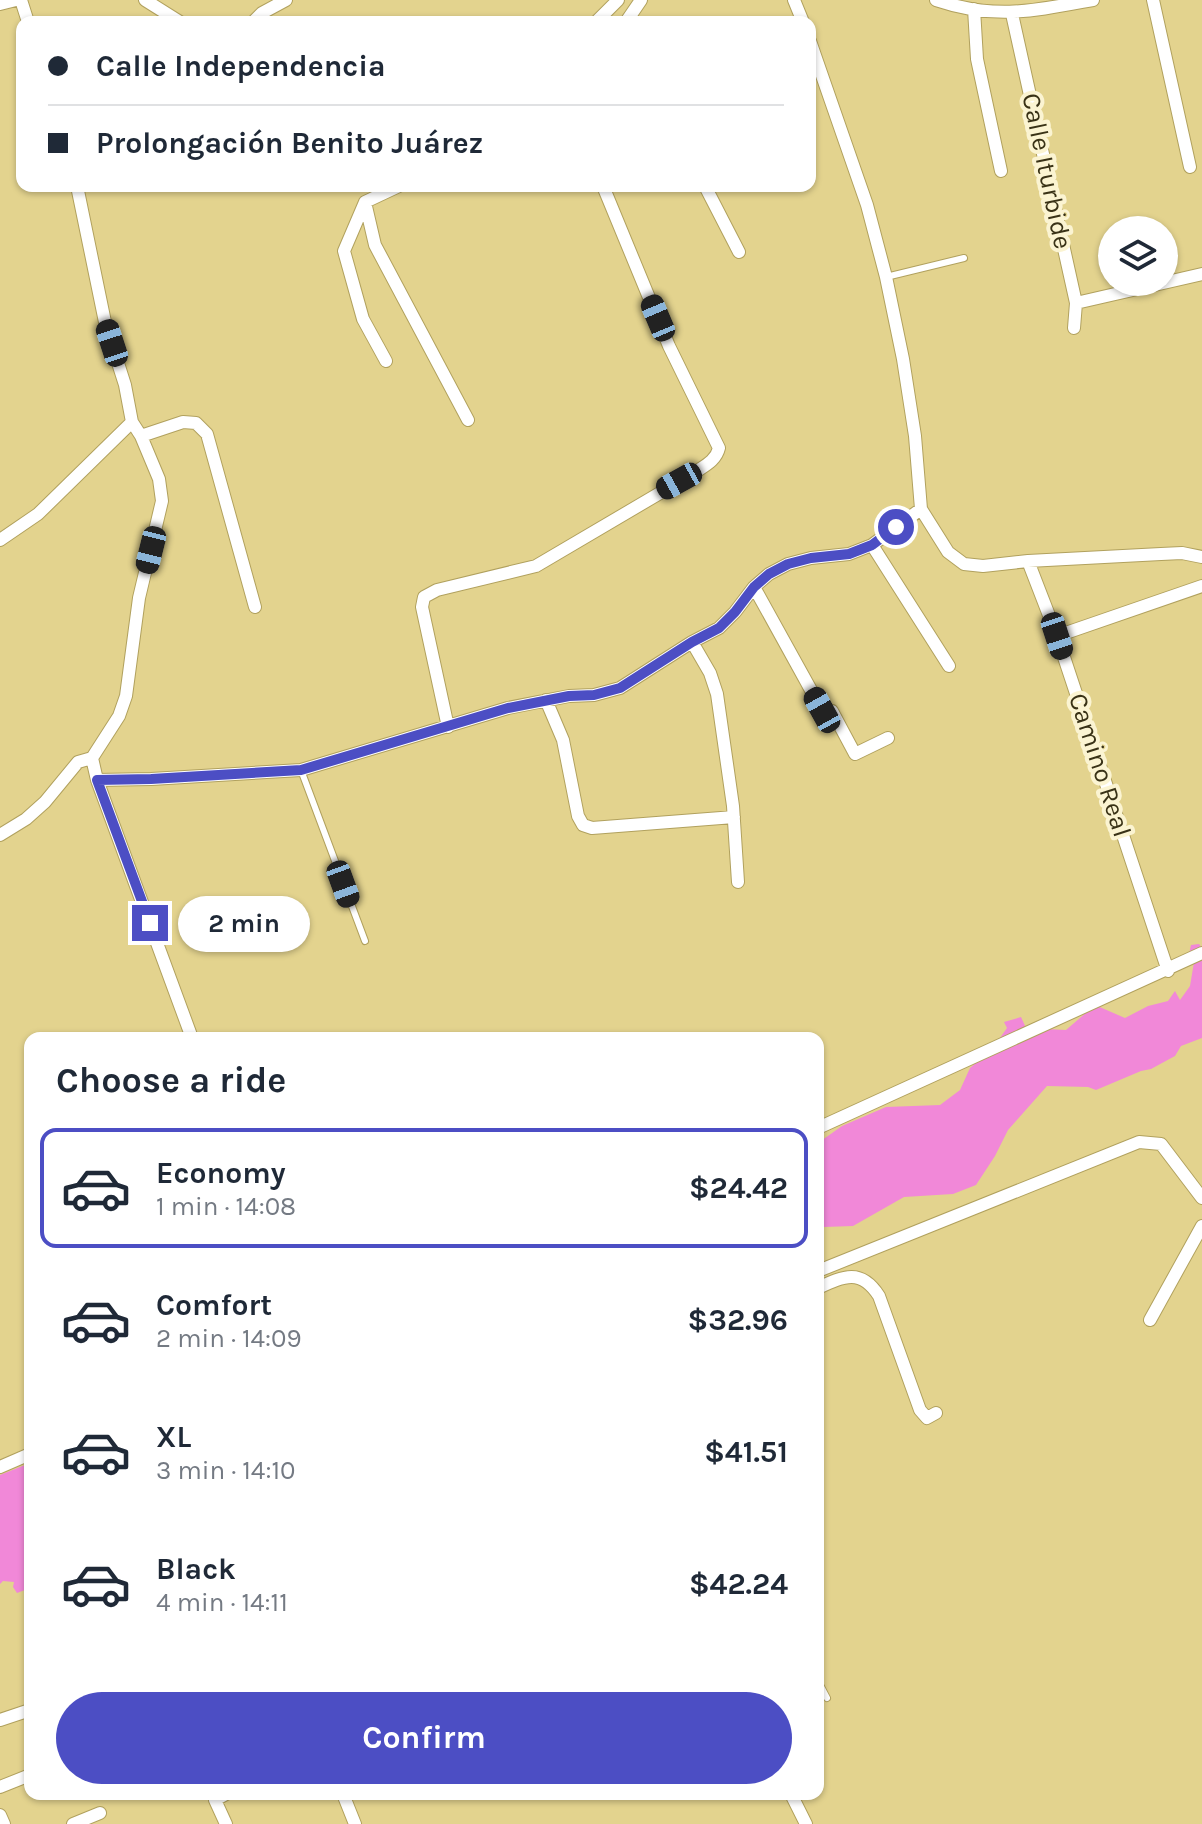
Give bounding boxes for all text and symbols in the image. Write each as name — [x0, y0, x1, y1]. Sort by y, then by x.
text: Calle Independencia — [96, 48, 386, 84]
street label: Calle Iturbide — [1015, 90, 1079, 252]
text: Prolongación Benito Juárez — [96, 125, 483, 161]
map controls — [1098, 216, 1178, 296]
button: layers — [1098, 216, 1178, 296]
car — [638, 291, 678, 345]
car — [93, 316, 131, 370]
car — [652, 459, 706, 503]
route start — [878, 509, 914, 545]
car — [134, 524, 168, 576]
car — [1038, 609, 1076, 663]
car — [800, 683, 844, 737]
street label: Camino Real — [1062, 689, 1138, 841]
car — [324, 857, 362, 911]
callout: 2 min — [178, 895, 310, 951]
route end — [132, 905, 168, 941]
text: 2 min — [208, 908, 280, 939]
text: Choose a ride — [56, 1059, 286, 1101]
icon: car — [60, 1152, 132, 1224]
text: Economy — [156, 1155, 286, 1191]
text: $24.42 — [689, 1170, 788, 1206]
text: 1 min · 14:08 — [156, 1191, 296, 1222]
icon: car — [60, 1284, 132, 1356]
text: Comfort — [156, 1287, 272, 1323]
text: $32.96 — [688, 1302, 788, 1338]
text: 2 min · 14:09 — [156, 1323, 302, 1354]
icon: car — [60, 1416, 132, 1488]
text: XL — [156, 1419, 191, 1455]
text: $41.51 — [704, 1434, 788, 1470]
text: 3 min · 14:10 — [156, 1455, 295, 1486]
icon: car — [60, 1548, 132, 1620]
text: Black — [156, 1551, 236, 1587]
text: $42.24 — [689, 1566, 788, 1602]
text: 4 min · 14:11 — [156, 1587, 288, 1618]
button: Confirm — [56, 1692, 792, 1784]

